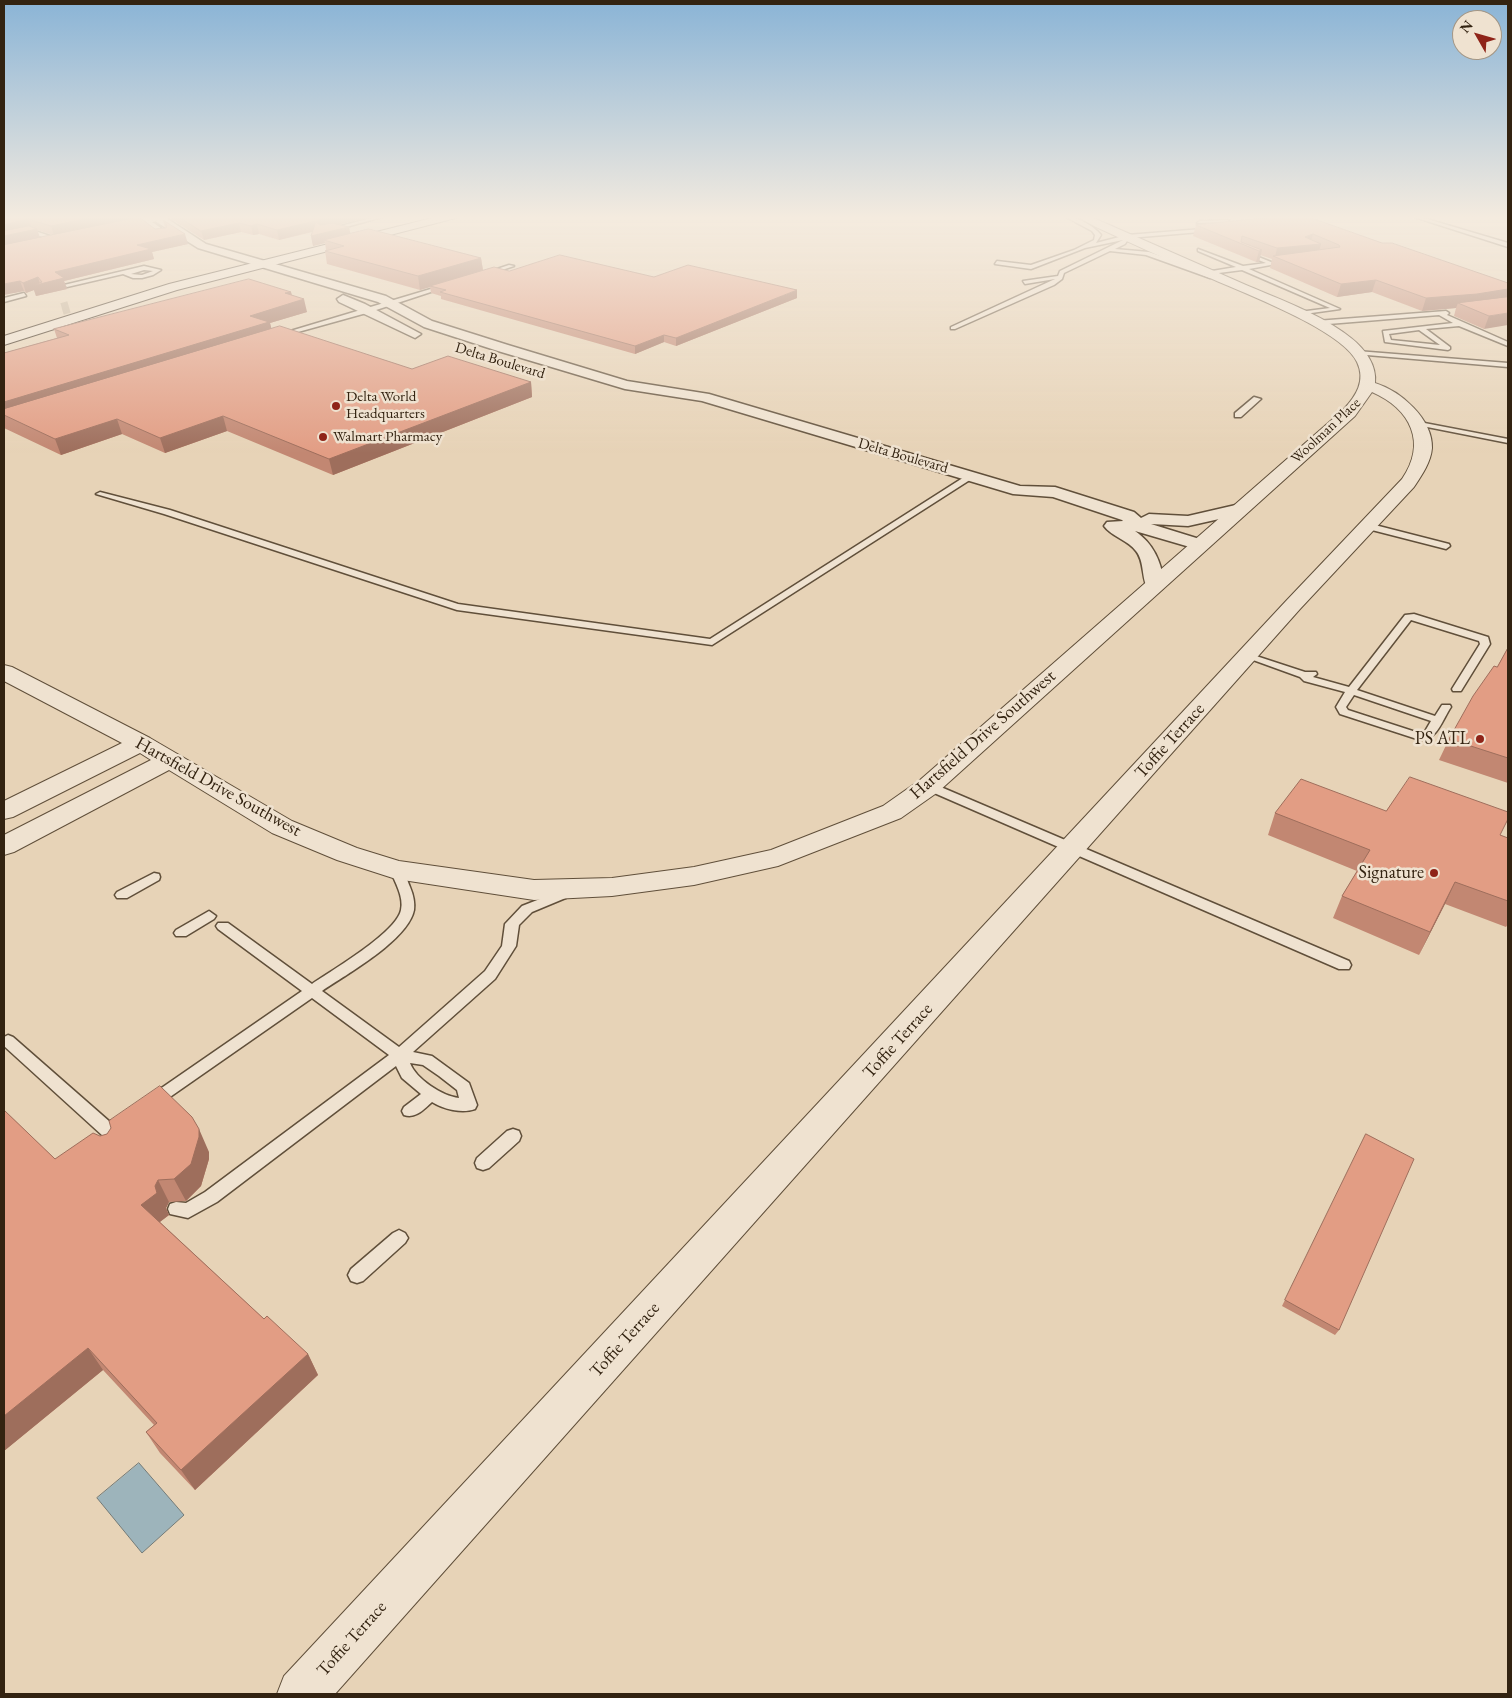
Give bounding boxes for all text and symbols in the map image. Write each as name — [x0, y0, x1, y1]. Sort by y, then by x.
north arrow — [1452, 10, 1502, 60]
text: N — [1455, 16, 1477, 36]
street label: Delta Boulevard — [453, 339, 547, 383]
place label: Delta World Headquarters — [346, 388, 425, 423]
street label: Woolman Place — [1287, 394, 1365, 468]
marker: Delta World Headquarters — [330, 400, 342, 412]
place label: Walmart Pharmacy — [333, 428, 442, 446]
marker: Walmart Pharmacy — [317, 431, 329, 443]
street label: Delta Boulevard — [856, 435, 950, 477]
street label: Hartsfield Drive Southwest — [906, 666, 1060, 804]
street label: Toffie Terrace — [1131, 699, 1209, 783]
place label: PS ATL — [1415, 728, 1470, 750]
street label: Hartsfield Drive Southwest — [131, 732, 305, 842]
marker: PS ATL — [1474, 733, 1486, 745]
place label: Signature — [1359, 862, 1424, 884]
marker: Signature — [1428, 867, 1440, 879]
street label: Toffie Terrace — [859, 999, 937, 1083]
street label: Toffie Terrace — [586, 1298, 664, 1382]
street label: Toffie Terrace — [313, 1597, 391, 1681]

